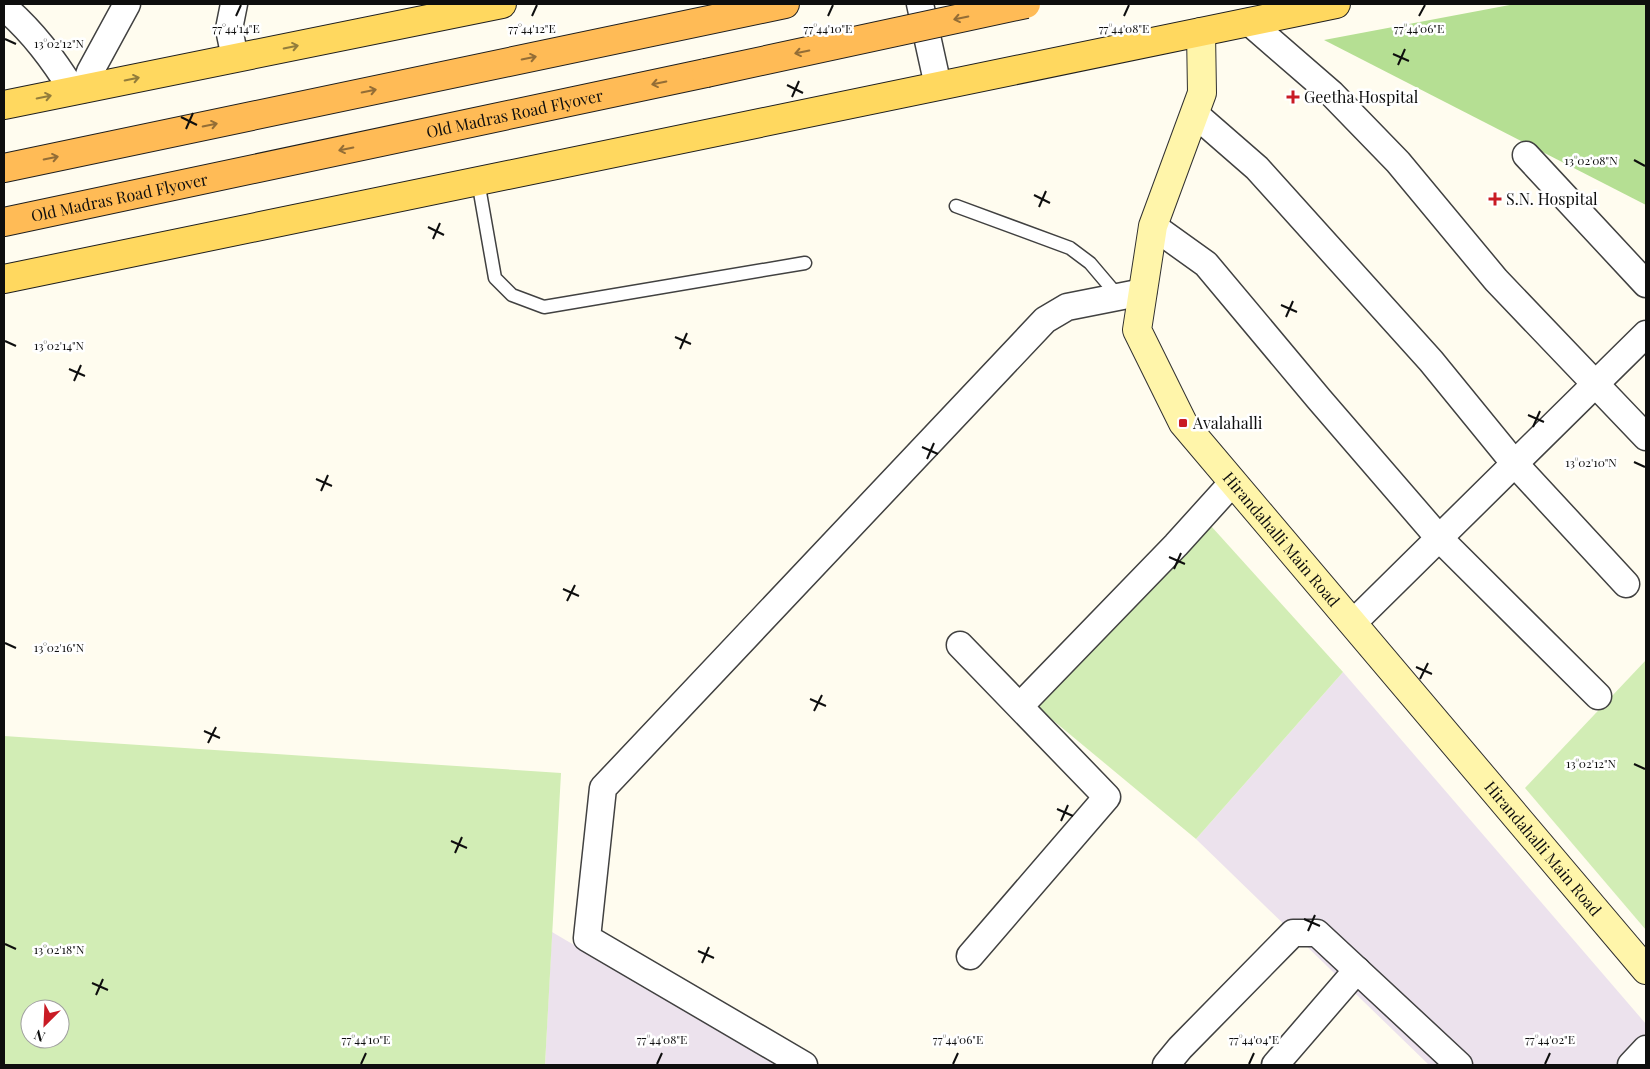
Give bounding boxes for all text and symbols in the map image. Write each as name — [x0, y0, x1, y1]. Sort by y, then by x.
one-way arrow — [953, 14, 969, 23]
text: 77°44'14"E — [212, 20, 260, 36]
text: 77°44'12"E — [508, 20, 556, 36]
text: 77°44'10"E — [804, 20, 852, 36]
text: 77°44'08"E — [1099, 20, 1149, 36]
text: 77°44'06"E — [1394, 20, 1444, 36]
text: 13°02'12"N — [34, 35, 85, 51]
one-way arrow — [283, 42, 299, 51]
one-way arrow — [795, 48, 811, 57]
one-way arrow — [520, 53, 536, 62]
one-way arrow — [124, 74, 140, 84]
one-way arrow — [651, 79, 667, 88]
street label: Old Madras Road Flyover — [424, 84, 605, 142]
one-way arrow — [361, 86, 377, 95]
place label: Geetha Hospital — [1304, 86, 1419, 107]
marker: Geetha Hospital — [1286, 90, 1300, 104]
one-way arrow — [36, 92, 52, 101]
one-way arrow — [202, 120, 218, 129]
one-way arrow — [338, 145, 354, 154]
text: 13°02'08"N — [1564, 152, 1618, 168]
one-way arrow — [43, 153, 59, 162]
street label: Old Madras Road Flyover — [29, 168, 210, 226]
place label: S.N. Hospital — [1506, 188, 1598, 209]
marker: S.N. Hospital — [1488, 192, 1502, 206]
text: 13°02'14"N — [34, 337, 85, 353]
place label: Avalahalli — [1192, 412, 1263, 433]
marker: Avalahalli — [1177, 417, 1189, 429]
text: 13°02'10"N — [1565, 454, 1617, 470]
street label: Hirandahalli Main Road — [1219, 467, 1345, 611]
text: 13°02'16"N — [34, 639, 85, 655]
text: 13°02'12"N — [1566, 755, 1617, 771]
street label: Hirandahalli Main Road — [1480, 776, 1607, 920]
text: 13°02'18"N — [34, 941, 85, 957]
north arrow — [20, 999, 70, 1049]
text: N — [31, 1026, 48, 1047]
text: 77°44'10"E — [342, 1031, 390, 1047]
text: 77°44'08"E — [637, 1031, 687, 1047]
text: 77°44'06"E — [933, 1031, 983, 1047]
text: 77°44'04"E — [1229, 1031, 1279, 1047]
text: 77°44'02"E — [1525, 1031, 1575, 1047]

